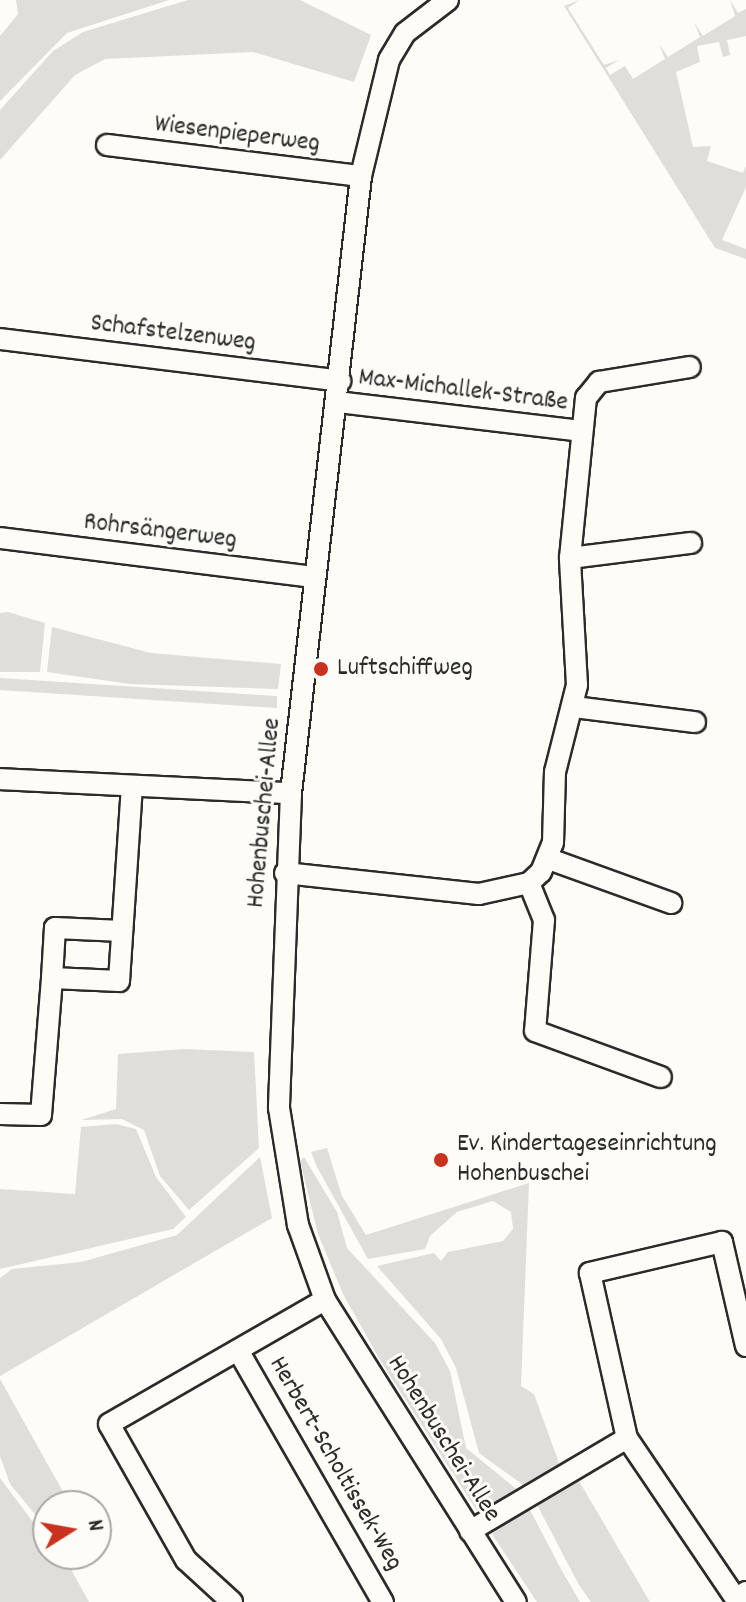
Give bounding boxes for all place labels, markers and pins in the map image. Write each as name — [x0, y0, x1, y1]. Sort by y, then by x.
place label: Luftschiffweg — [337, 653, 473, 685]
marker: Luftschiffweg — [312, 660, 330, 678]
place label: Ev. Kindertageseinrichtung Hohenbuschei — [457, 1129, 717, 1190]
marker: Ev. Kindertageseinrichtung Hohenbuschei — [432, 1151, 450, 1169]

